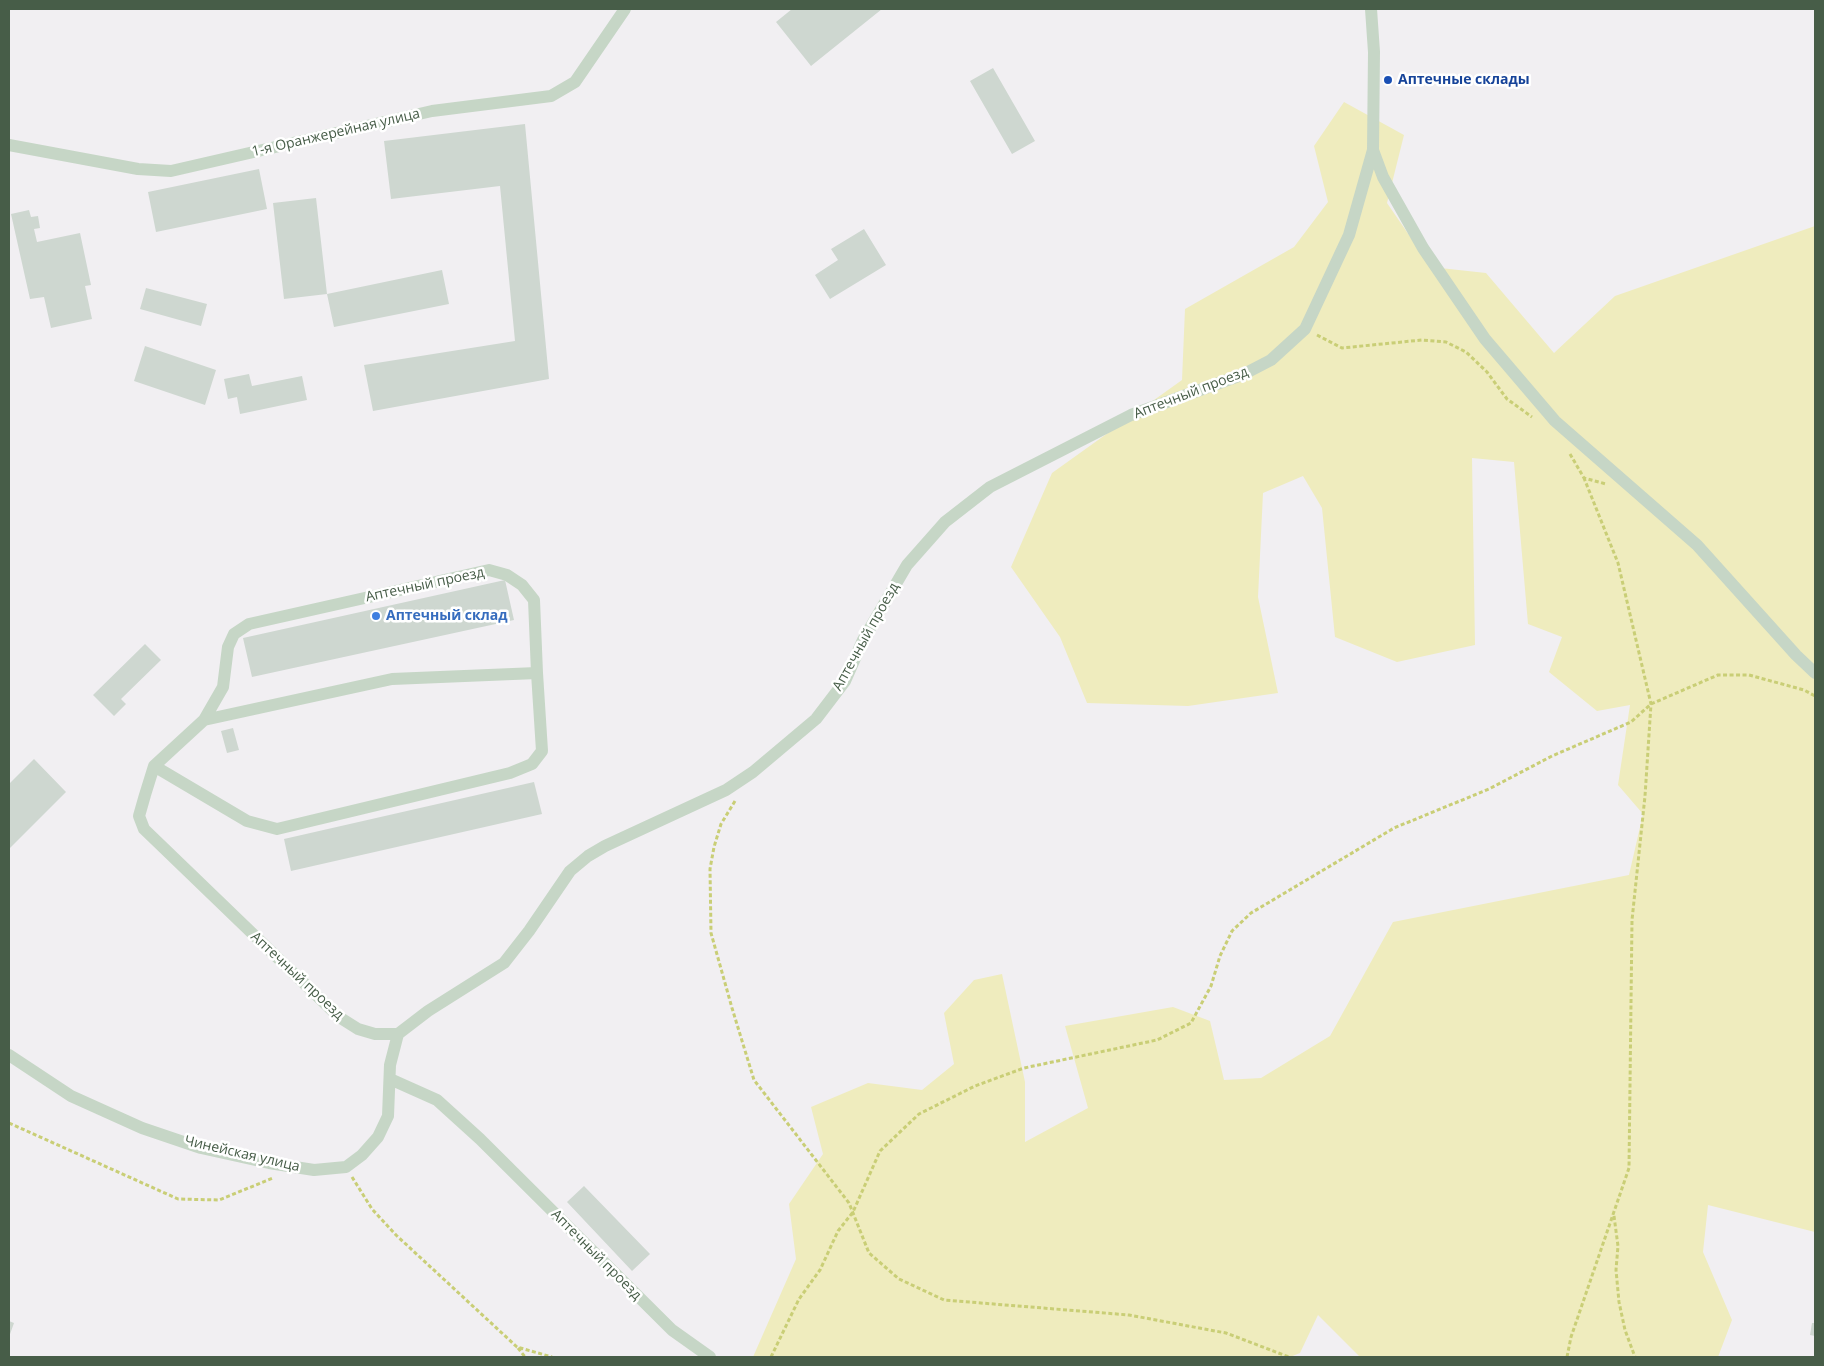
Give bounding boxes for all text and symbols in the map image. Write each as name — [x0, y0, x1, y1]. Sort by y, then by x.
place label: Аптечные склады — [1398, 72, 1530, 88]
marker: Аптечные склады — [1382, 74, 1394, 86]
street label: 1-я Оранжерейная улица — [250, 105, 422, 161]
street label: Аптечный проезд — [1132, 363, 1250, 423]
street label: Аптечный проезд — [364, 564, 486, 606]
street label: Аптечный проезд — [829, 580, 903, 694]
place label: Аптечный склад — [386, 608, 508, 624]
marker: Аптечный склад — [370, 610, 382, 622]
street label: Аптечный проезд — [247, 929, 347, 1023]
street label: Чинейская улица — [183, 1133, 301, 1175]
street label: Аптечный проезд — [547, 1206, 645, 1304]

